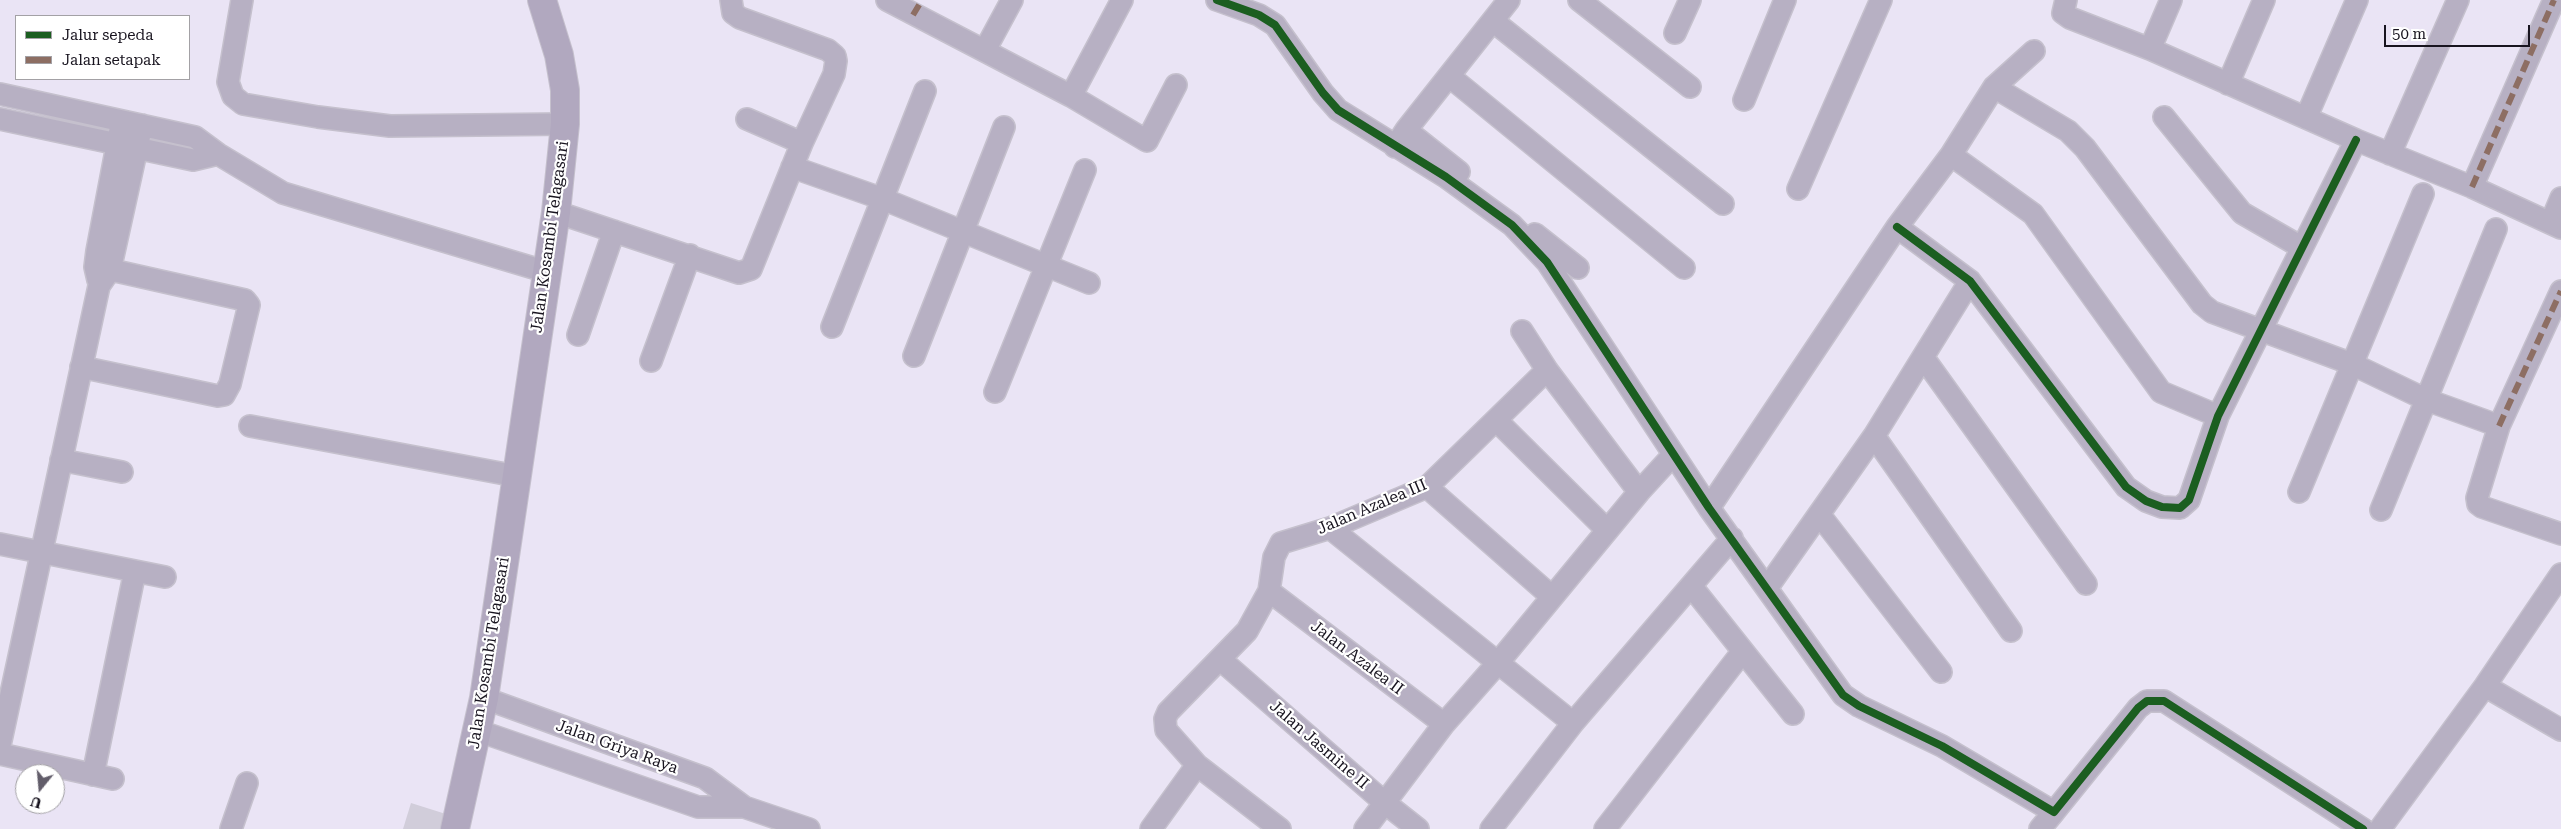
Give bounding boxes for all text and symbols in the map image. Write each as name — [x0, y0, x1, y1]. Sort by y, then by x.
legend — [15, 15, 190, 80]
scale bar — [2386, 15, 2532, 47]
text: 50 m — [2392, 25, 2426, 43]
text: Jalur sepeda — [62, 26, 153, 44]
text: Jalan setapak — [62, 51, 161, 69]
street label: Jalan Kosambi Telagasari — [527, 140, 573, 334]
street label: Jalan Azalea III — [1314, 475, 1430, 539]
street label: Jalan Kosambi Telagasari — [464, 556, 514, 750]
street label: Jalan Azalea II — [1307, 617, 1407, 699]
street label: Jalan Jasmine II — [1266, 697, 1372, 793]
street label: Jalan Griya Raya — [553, 716, 681, 778]
north arrow — [15, 764, 65, 814]
text: U — [28, 793, 43, 812]

